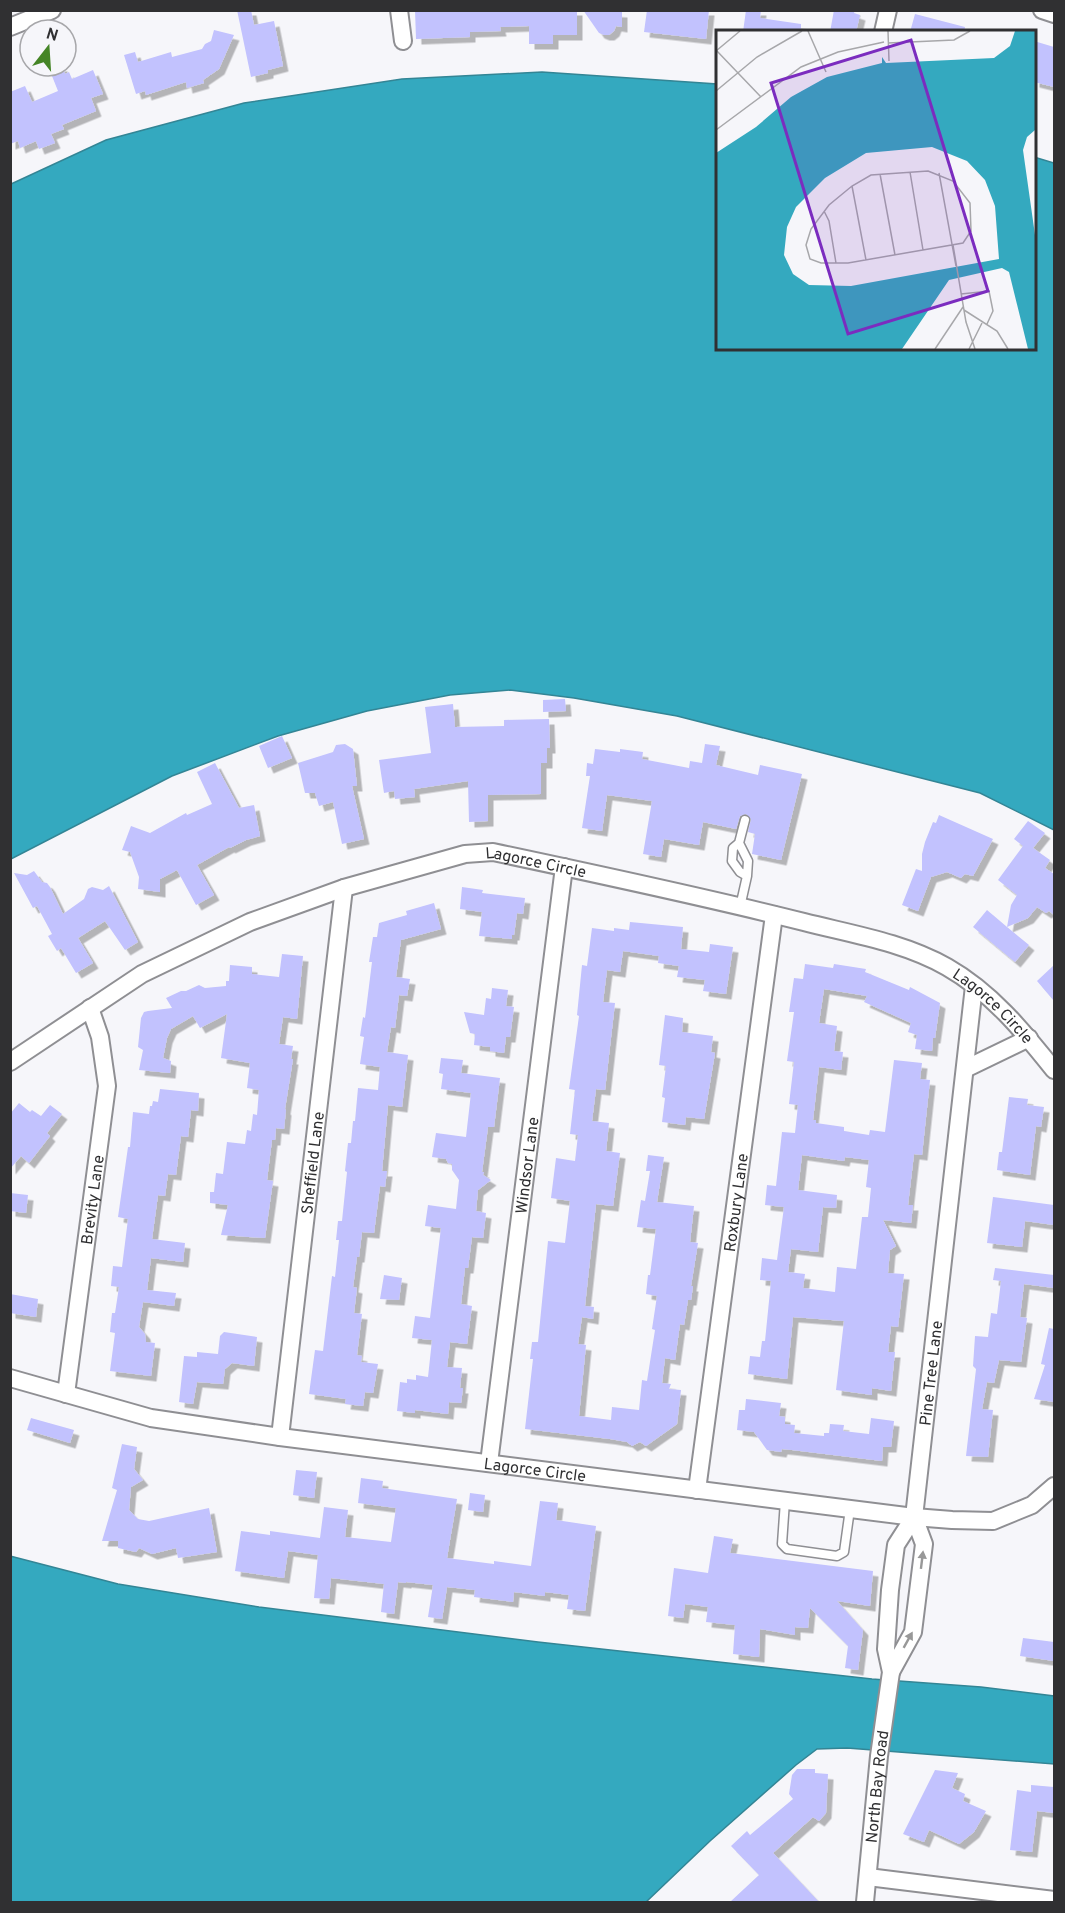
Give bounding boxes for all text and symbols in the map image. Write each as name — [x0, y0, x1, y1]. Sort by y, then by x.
north arrow — [18, 18, 78, 78]
text: N — [43, 24, 60, 47]
inset map — [716, 30, 1035, 350]
street label: Lagorce Circle — [485, 844, 588, 884]
street label: Lagorce Circle — [948, 965, 1036, 1049]
street label: Sheffield Lane — [298, 1111, 330, 1216]
street label: Windsor Lane — [512, 1116, 544, 1215]
street label: Roxbury Lane — [721, 1152, 754, 1253]
street label: Brevity Lane — [78, 1154, 110, 1246]
street label: Pine Tree Lane — [916, 1320, 948, 1427]
street label: Lagorce Circle — [483, 1455, 587, 1488]
one-way arrow — [918, 1551, 927, 1570]
one-way arrow — [903, 1631, 913, 1648]
street label: North Bay Road — [863, 1729, 895, 1844]

